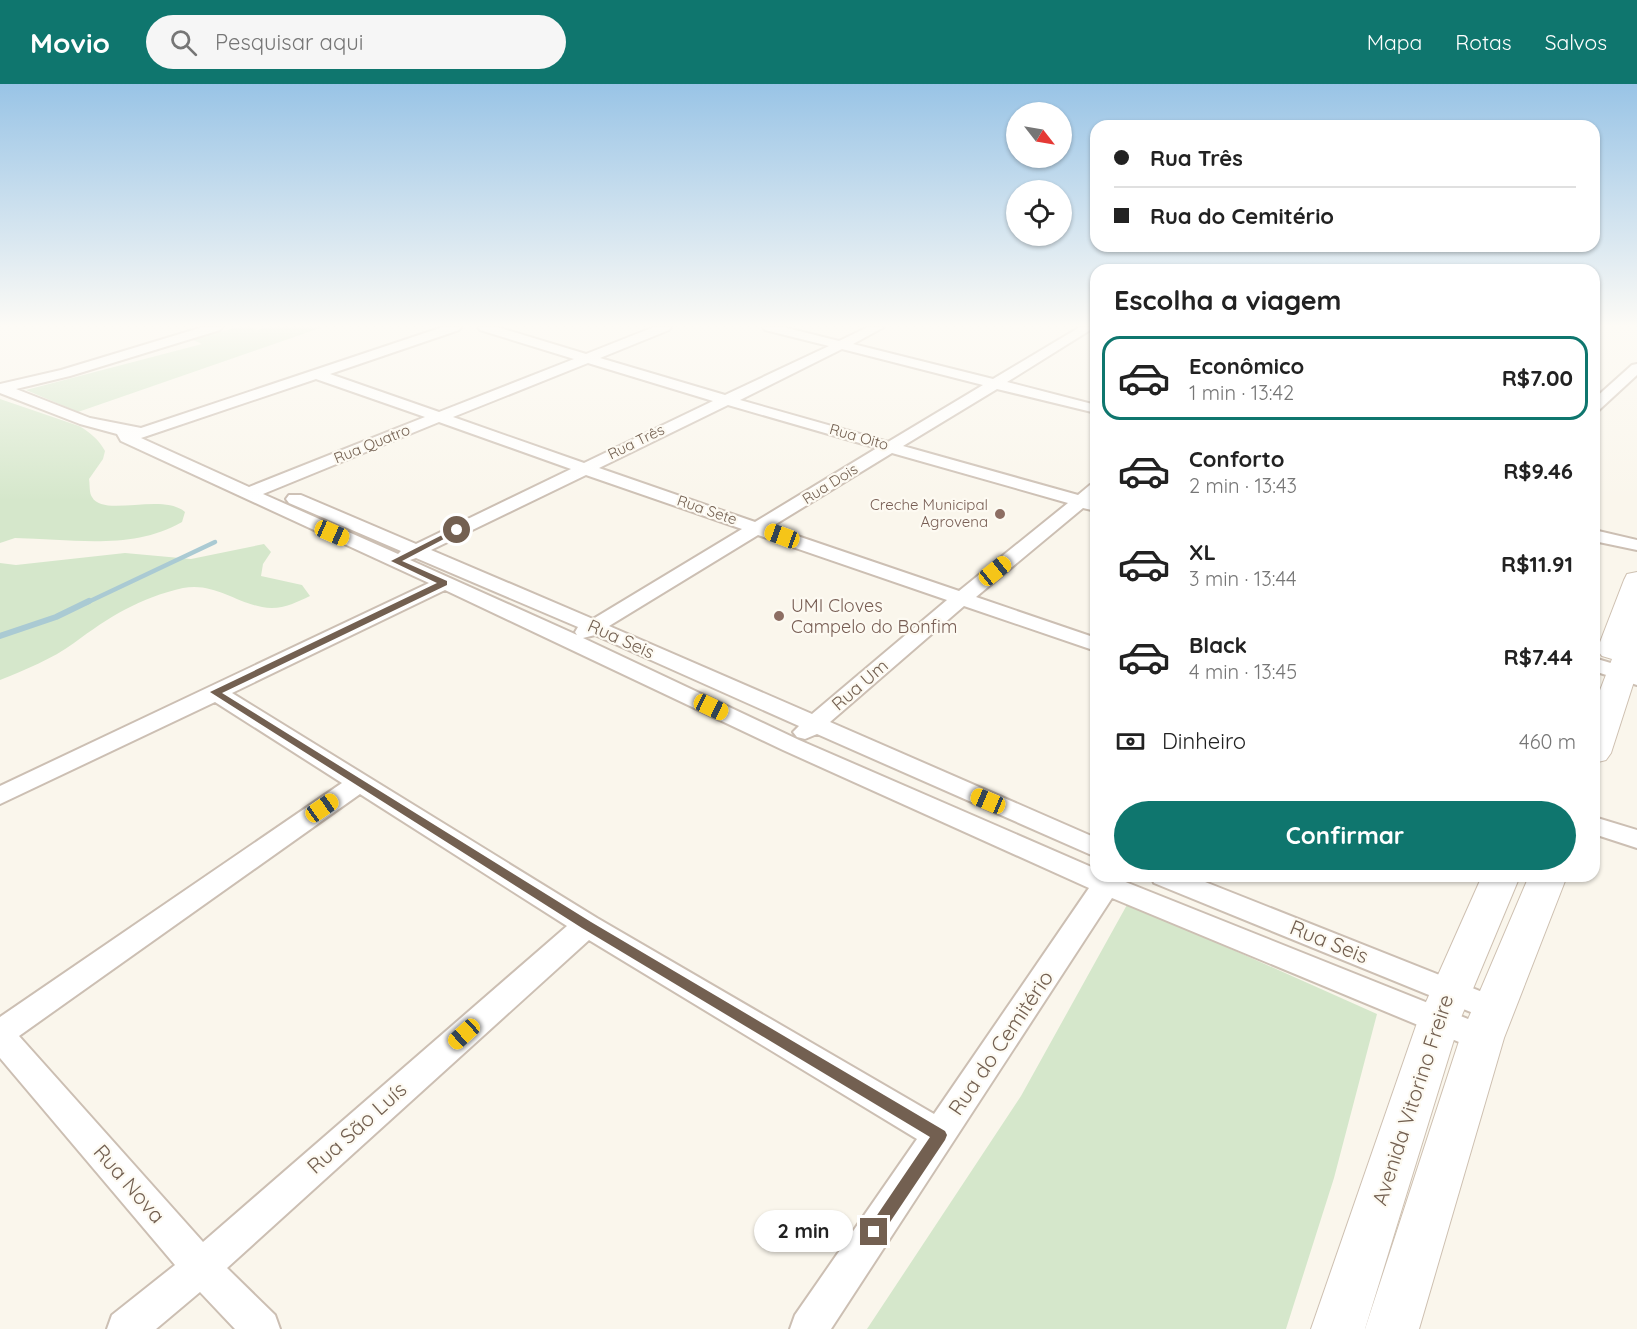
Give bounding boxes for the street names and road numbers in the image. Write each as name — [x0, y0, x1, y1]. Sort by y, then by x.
street label: Rua Oito — [827, 419, 891, 454]
street label: Rua Quatro — [331, 420, 413, 467]
street label: Rua Três — [604, 420, 667, 463]
street label: Rua Dois — [798, 459, 861, 508]
street label: Rua Sete — [675, 490, 740, 529]
street label: Rua Seis — [584, 614, 658, 663]
street label: Rua Um — [827, 654, 893, 715]
street label: Rua Seis — [1286, 914, 1372, 969]
street label: Rua do Cemitério — [942, 965, 1058, 1120]
street label: Avenida Vitorino Freire — [1366, 991, 1458, 1208]
street label: Rua São Luís — [301, 1076, 411, 1179]
street label: Rua Nova — [88, 1139, 171, 1228]

